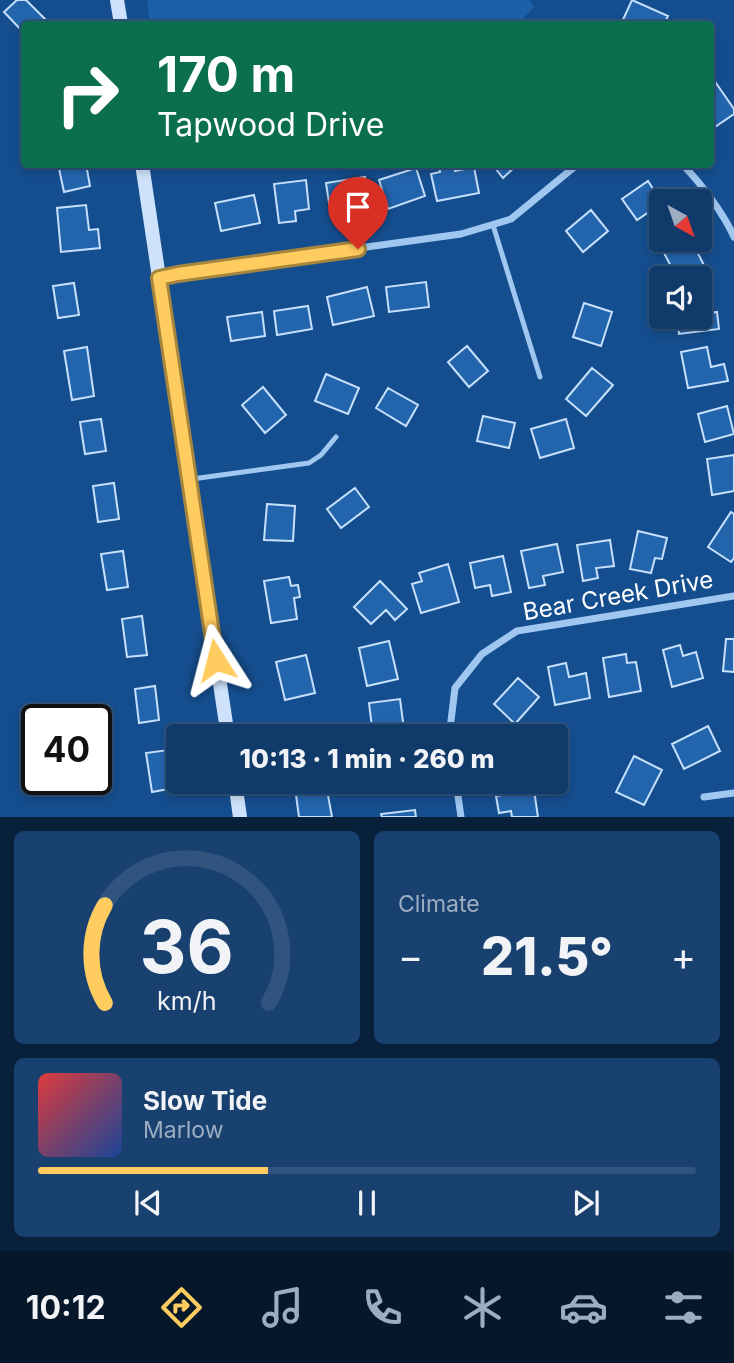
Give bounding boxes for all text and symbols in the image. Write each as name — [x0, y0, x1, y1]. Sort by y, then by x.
text: 170 m — [157, 45, 295, 104]
icon: right — [42, 49, 133, 140]
text: Tapwood Drive — [157, 105, 384, 144]
pin — [328, 177, 388, 249]
icon: arrive — [339, 188, 377, 226]
north arrow — [649, 189, 712, 252]
map controls — [649, 189, 712, 329]
button: sound — [649, 266, 712, 329]
street label: Bear Creek Drive — [520, 564, 715, 627]
position arrow — [179, 623, 253, 697]
speed limit sign: 40 — [21, 704, 112, 795]
text: 10:13 · 1 min · 260 m — [240, 743, 495, 774]
text: Climate — [398, 890, 480, 918]
text: 36 — [140, 903, 234, 992]
text: 21.5° — [481, 925, 613, 988]
text: − — [398, 933, 423, 979]
text: + — [671, 933, 696, 979]
text: km/h — [157, 986, 217, 1016]
text: Slow Tide — [143, 1085, 267, 1116]
text: Marlow — [143, 1116, 223, 1144]
icon: previous — [129, 1184, 167, 1222]
icon: pause — [348, 1184, 386, 1222]
icon: next — [567, 1184, 605, 1222]
icon: directions — [157, 1283, 206, 1332]
icon: music — [258, 1283, 307, 1332]
icon: phone — [358, 1283, 407, 1332]
icon: climate — [458, 1283, 507, 1332]
icon: car — [559, 1283, 608, 1332]
icon: filters — [659, 1283, 708, 1332]
text: 10:12 — [26, 1288, 106, 1327]

